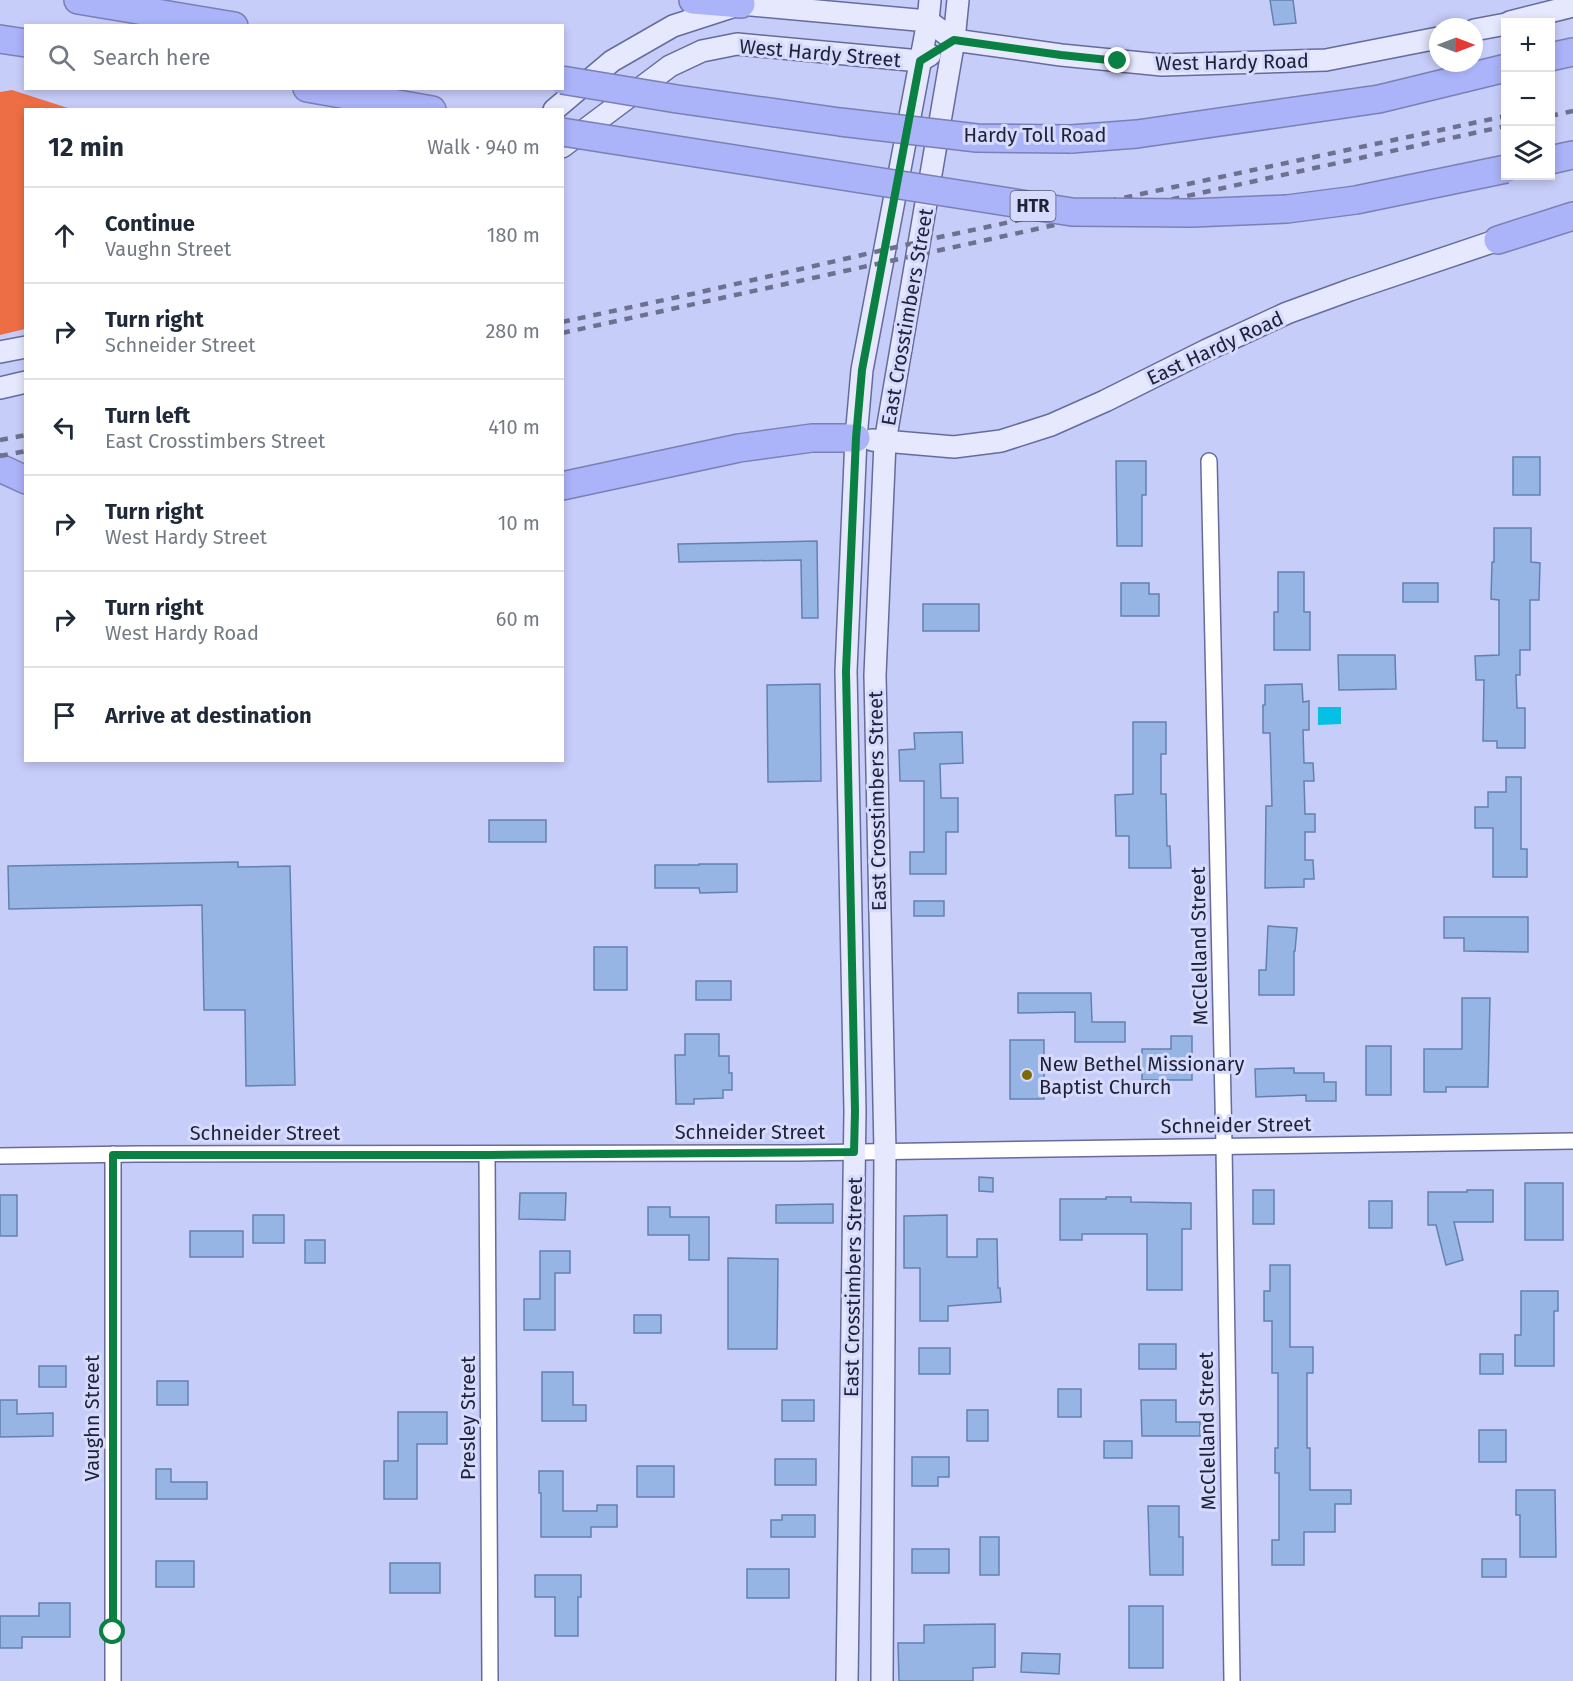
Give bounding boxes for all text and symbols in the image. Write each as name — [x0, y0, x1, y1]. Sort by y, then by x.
north arrow — [1429, 18, 1483, 72]
map controls — [1501, 18, 1555, 180]
button: + — [1501, 18, 1555, 72]
search box — [24, 24, 564, 90]
street label: West Hardy Street — [738, 34, 903, 72]
icon: search — [45, 41, 78, 74]
text: Search here — [93, 44, 211, 71]
route end — [1104, 47, 1130, 73]
street label: West Hardy Road — [1155, 49, 1309, 75]
button: − — [1501, 72, 1555, 126]
street label: Hardy Toll Road — [964, 123, 1106, 147]
button: layers — [1501, 126, 1555, 180]
text: 12 min — [48, 132, 124, 163]
text: Walk · 940 m — [427, 135, 540, 159]
road number: HTR — [1010, 191, 1056, 221]
street label: East Crosstimbers Street — [876, 206, 938, 428]
text: Continue — [105, 210, 195, 237]
icon: ahead — [48, 219, 81, 252]
text: 180 m — [487, 223, 540, 247]
text: Vaughn Street — [105, 237, 231, 261]
text: Turn right — [105, 306, 204, 333]
street label: East Hardy Road — [1143, 306, 1287, 390]
icon: right — [48, 315, 81, 348]
text: 280 m — [485, 319, 540, 343]
text: Schneider Street — [105, 333, 256, 357]
text: Turn left — [105, 402, 190, 429]
icon: left — [48, 411, 81, 444]
text: 410 m — [488, 415, 540, 439]
text: East Crosstimbers Street — [105, 429, 325, 453]
text: Turn right — [105, 498, 204, 525]
icon: right — [48, 507, 81, 540]
text: 10 m — [498, 511, 540, 535]
text: West Hardy Street — [105, 525, 267, 549]
text: Turn right — [105, 594, 204, 621]
icon: right — [48, 603, 81, 636]
text: 60 m — [496, 607, 540, 631]
text: West Hardy Road — [105, 621, 259, 645]
street label: East Crosstimbers Street — [863, 690, 891, 911]
icon: arrive — [48, 699, 81, 732]
text: Arrive at destination — [105, 702, 312, 729]
street label: McClelland Street — [1186, 866, 1212, 1025]
place label: New Bethel Missionary Baptist Church — [1039, 1052, 1245, 1099]
marker: New Bethel Missionary Baptist Church — [1020, 1068, 1034, 1082]
street label: Schneider Street — [1161, 1112, 1312, 1138]
street label: Schneider Street — [675, 1120, 826, 1144]
street label: Schneider Street — [190, 1121, 341, 1145]
street label: East Crosstimbers Street — [839, 1176, 867, 1397]
street label: McClelland Street — [1194, 1351, 1220, 1510]
street label: Vaughn Street — [80, 1354, 104, 1481]
street label: Presley Street — [456, 1355, 480, 1480]
route start — [99, 1618, 125, 1644]

